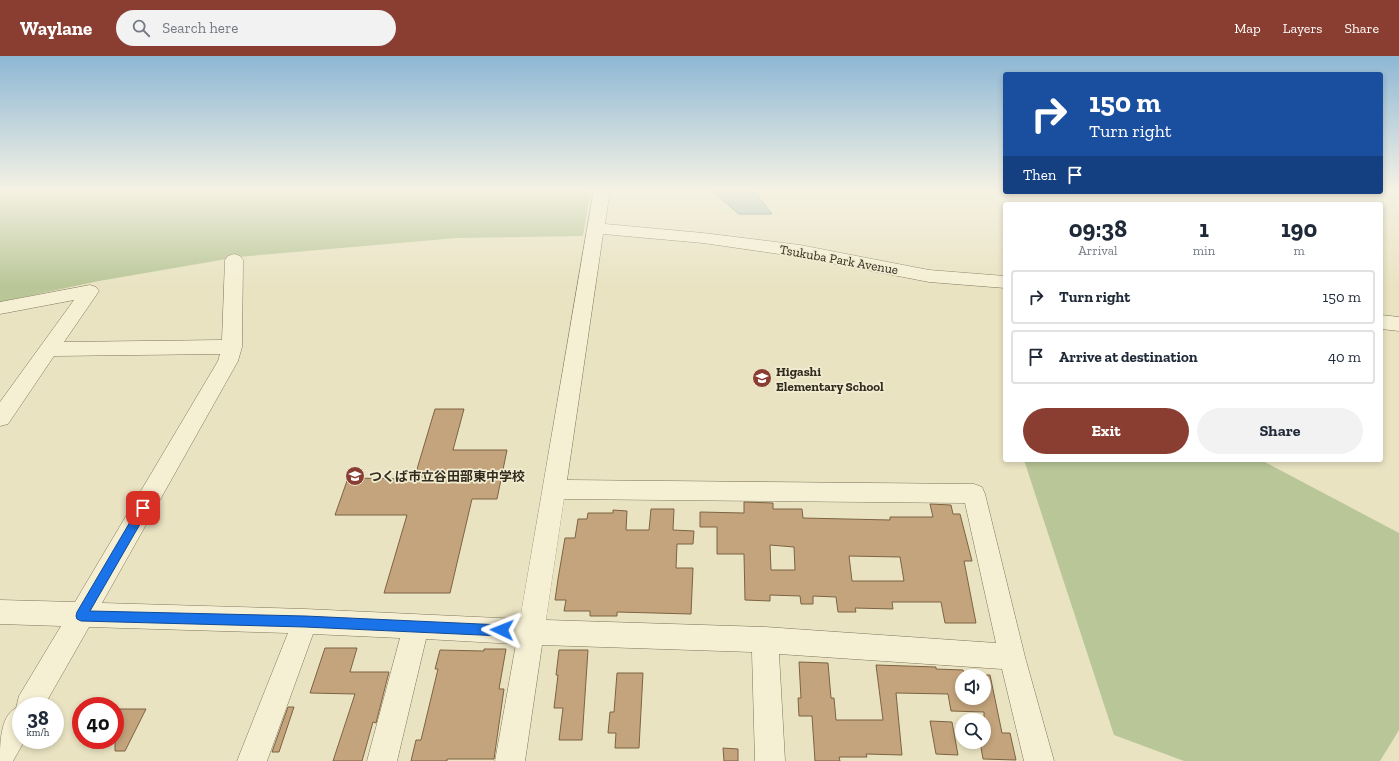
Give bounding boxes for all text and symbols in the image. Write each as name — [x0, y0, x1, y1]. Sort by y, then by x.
search box — [116, 10, 396, 46]
text: Waylane — [20, 17, 92, 40]
icon: search — [130, 17, 152, 39]
text: Search here — [162, 19, 238, 37]
text: Map — [1234, 20, 1261, 37]
text: Layers — [1283, 20, 1322, 37]
text: Share — [1344, 20, 1379, 37]
text: 150 m — [1089, 86, 1161, 119]
icon: right — [1023, 88, 1075, 140]
text: Turn right — [1089, 120, 1171, 142]
icon: arrive — [1064, 164, 1086, 186]
text: Then — [1023, 166, 1056, 184]
text: 09:38 — [1069, 214, 1127, 243]
text: 1 — [1199, 214, 1209, 243]
text: 190 — [1281, 214, 1317, 243]
street label: Tsukuba Park Avenue — [778, 242, 899, 277]
text: Arrival — [1078, 243, 1118, 258]
text: min — [1193, 243, 1215, 258]
text: m — [1293, 243, 1305, 258]
icon: right — [1025, 286, 1047, 308]
text: Turn right — [1059, 288, 1130, 306]
text: 150 m — [1323, 288, 1361, 306]
icon: arrive — [1025, 346, 1047, 368]
text: Arrive at destination — [1059, 348, 1198, 366]
text: 40 m — [1328, 348, 1361, 366]
place label: Higashi Elementary School — [776, 364, 884, 394]
school or university icon: Higashi Elementary School — [751, 367, 773, 389]
button: Exit — [1023, 408, 1189, 454]
button: Share — [1197, 408, 1363, 454]
school or university icon: つくば市立谷田部東中学校 — [344, 465, 366, 487]
place label: つくば市立谷田部東中学校 — [369, 469, 525, 484]
pin — [126, 491, 160, 525]
icon: arrive — [132, 497, 154, 519]
position arrow — [481, 609, 523, 651]
map controls — [955, 669, 991, 749]
button: sound — [955, 669, 991, 705]
speed limit sign: 40 — [72, 697, 124, 749]
text: 38 — [27, 706, 49, 730]
button: search — [955, 713, 991, 749]
text: km/h — [27, 727, 49, 739]

